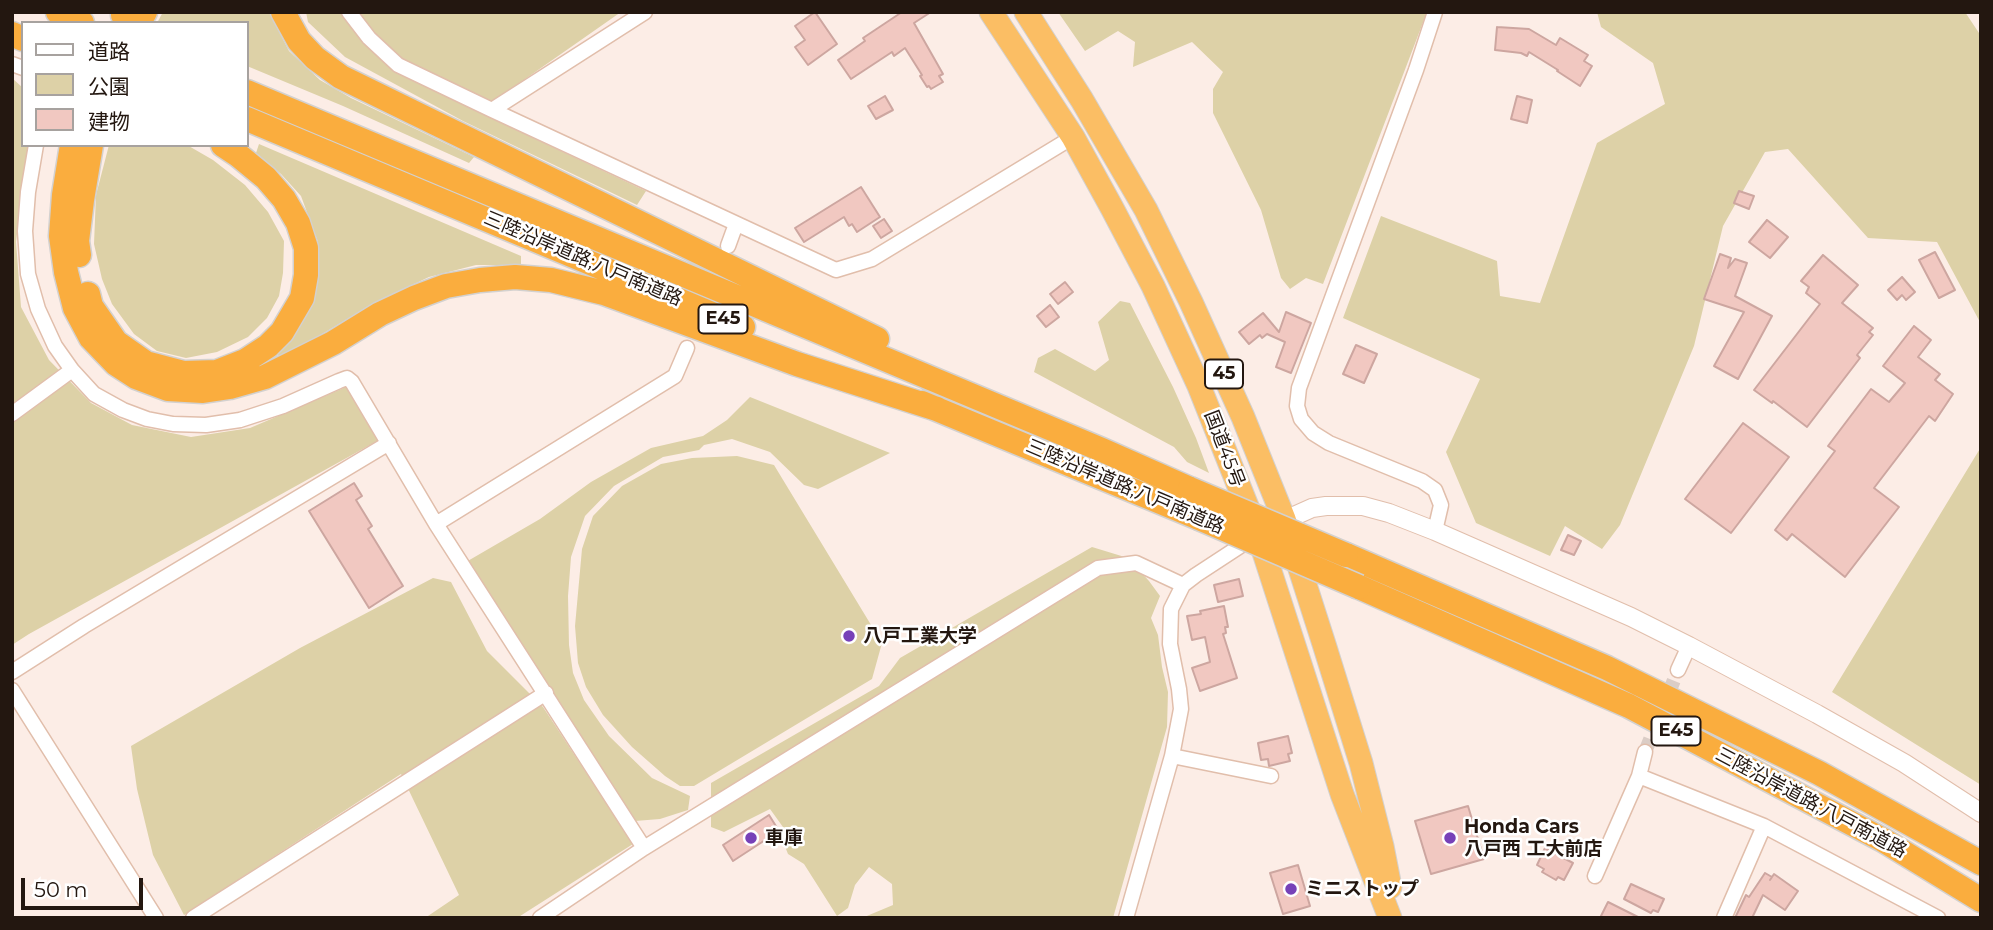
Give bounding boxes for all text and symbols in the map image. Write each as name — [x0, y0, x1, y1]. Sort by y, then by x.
legend — [21, 21, 248, 147]
text: 道路 — [88, 39, 130, 64]
text: 公園 — [88, 74, 130, 99]
text: 建物 — [88, 109, 130, 134]
street label: 三陸沿岸道路;八戸南道路 — [480, 207, 686, 311]
road number: E45 — [698, 304, 748, 334]
road number: 45 — [1205, 360, 1243, 388]
street label: 国道45号 — [1199, 407, 1249, 491]
street label: 三陸沿岸道路;八戸南道路 — [1022, 435, 1228, 539]
place label: 八戸工業大学 — [863, 625, 977, 647]
marker: 八戸工業大学 — [841, 628, 857, 644]
road number: E45 — [1652, 716, 1700, 746]
street label: 三陸沿岸道路;八戸南道路 — [1712, 743, 1910, 863]
place label: Honda Cars 八戸西 工大前店 — [1464, 816, 1602, 860]
place label: 車庫 — [765, 827, 803, 849]
marker: 車庫 — [743, 830, 759, 846]
marker: Honda Cars 八戸西 工大前店 — [1442, 830, 1458, 846]
scale bar — [24, 864, 147, 908]
text: 50 m — [34, 877, 88, 902]
place label: ミニストップ — [1305, 878, 1419, 900]
marker: ミニストップ — [1283, 881, 1299, 897]

